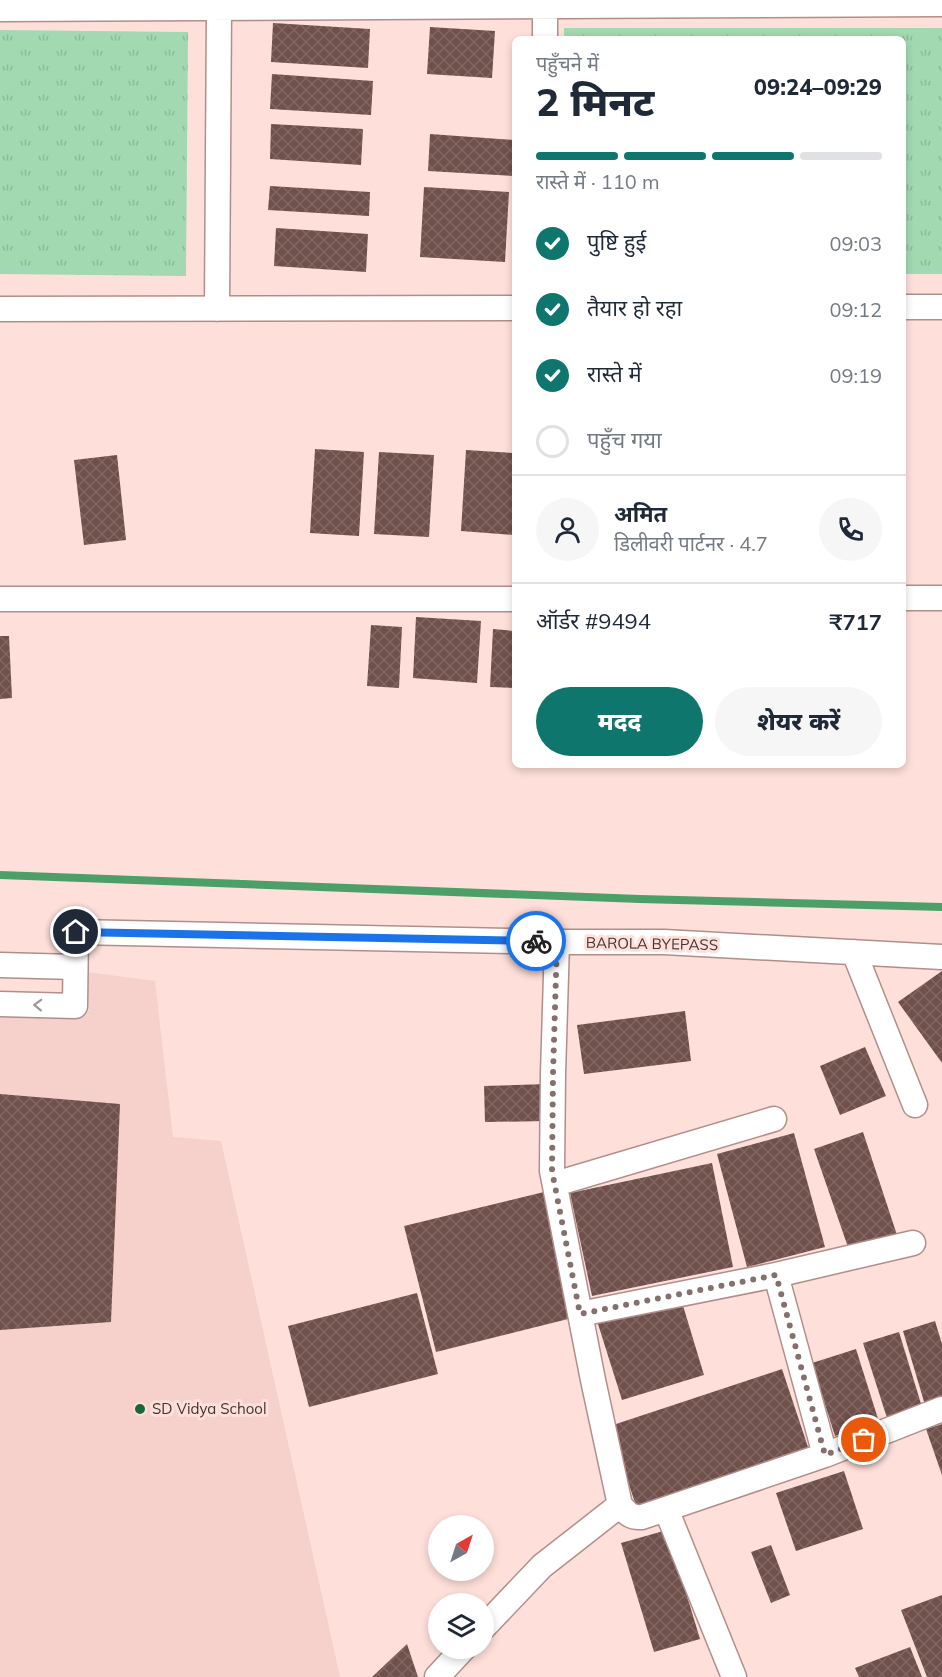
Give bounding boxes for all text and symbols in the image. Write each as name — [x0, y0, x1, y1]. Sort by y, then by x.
text: पहुँचने में — [536, 51, 599, 76]
text: 09:24–09:29 — [754, 73, 882, 101]
text: 2 मिनट — [536, 77, 654, 126]
text: रास्ते में · 110 m — [536, 169, 660, 194]
icon: check — [536, 227, 569, 260]
text: पुष्टि हुई — [587, 228, 646, 256]
text: 09:03 — [829, 231, 882, 256]
icon: check — [536, 293, 569, 326]
text: तैयार हो रहा — [587, 294, 682, 322]
text: 09:12 — [829, 297, 882, 322]
icon: check — [536, 359, 569, 392]
text: रास्ते में — [587, 360, 642, 388]
text: 09:19 — [829, 363, 882, 388]
text: पहुँच गया — [587, 426, 662, 454]
button: person — [536, 498, 599, 561]
button: phone — [819, 498, 882, 561]
text: अमित — [614, 500, 667, 528]
text: डिलीवरी पार्टनर · 4.7 — [614, 531, 768, 556]
text: ऑर्डर #9494 — [536, 607, 651, 635]
text: ₹717 — [829, 608, 882, 636]
button: मदद — [536, 687, 703, 756]
button: शेयर करें — [715, 687, 882, 756]
pin — [50, 906, 101, 957]
courier — [506, 911, 566, 971]
icon: home — [59, 915, 92, 948]
icon: bike — [520, 925, 553, 958]
street label: BAROLA BYEPASS — [586, 933, 718, 954]
one-way arrow — [33, 999, 42, 1011]
place label: SD Vidya School — [152, 1399, 267, 1418]
marker: SD Vidya School — [133, 1402, 147, 1416]
pin — [838, 1414, 889, 1465]
icon: bag — [847, 1423, 880, 1456]
north arrow — [428, 1515, 494, 1581]
map controls — [428, 1515, 494, 1659]
button: layers — [428, 1593, 494, 1659]

